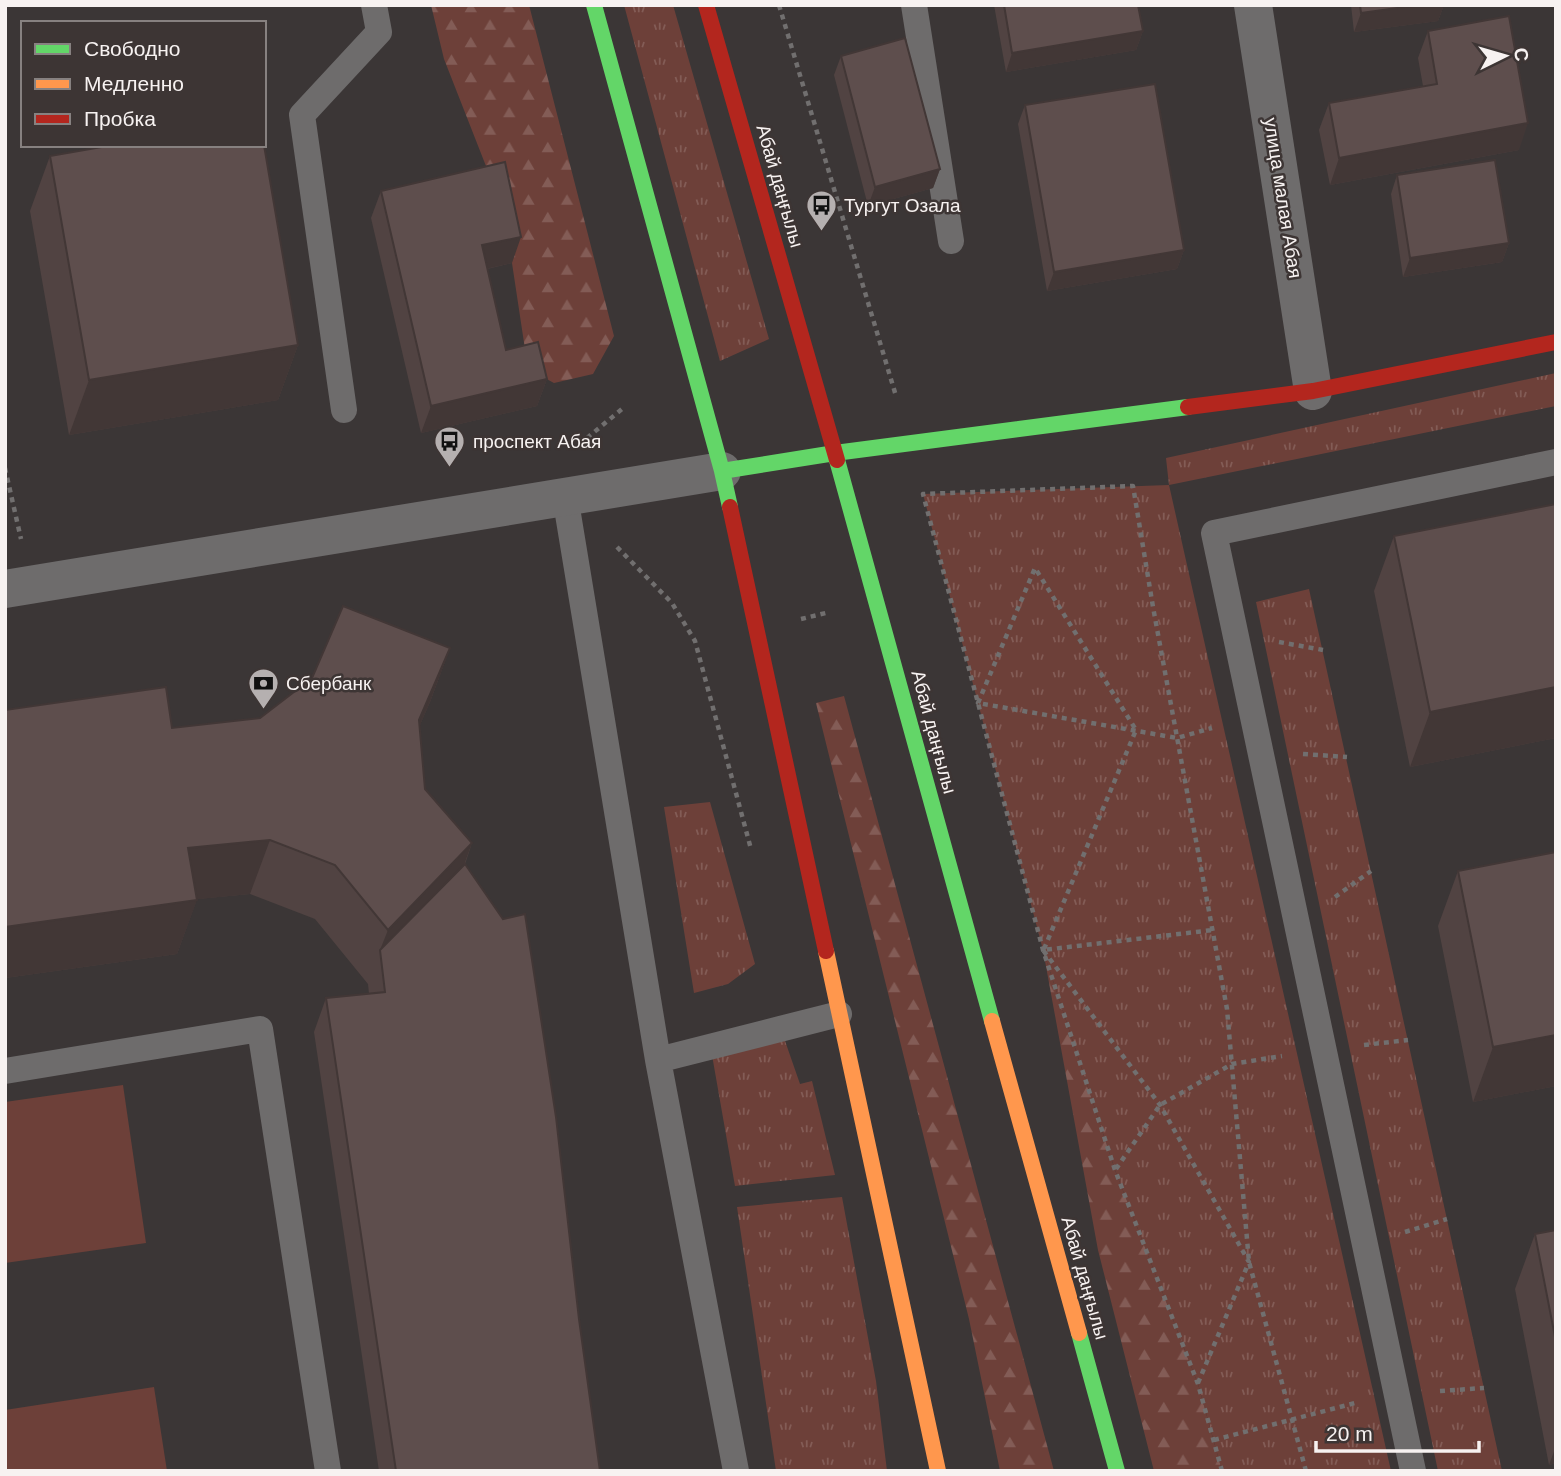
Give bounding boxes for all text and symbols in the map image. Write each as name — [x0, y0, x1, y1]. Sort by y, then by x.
legend — [21, 21, 266, 147]
north arrow — [1470, 21, 1540, 91]
text: Свободно — [84, 37, 181, 60]
text: С — [1510, 47, 1533, 63]
text: Медленно — [84, 72, 184, 95]
text: Пробка — [84, 107, 156, 130]
street label: улица малая Абая — [1260, 116, 1306, 280]
street label: Абай даңғылы — [752, 122, 808, 250]
bus stop icon: Тургут Озала — [804, 188, 838, 232]
place label: Тургут Озала — [844, 195, 961, 216]
bus stop icon: проспект Абая — [433, 424, 467, 468]
place label: проспект Абая — [473, 431, 601, 452]
bank icon: Сбербанк — [246, 666, 280, 710]
street label: Абай даңғылы — [907, 668, 961, 796]
place label: Сбербанк — [286, 673, 372, 694]
street label: Абай даңғылы — [1057, 1214, 1113, 1342]
scale bar — [1316, 1410, 1479, 1454]
text: 20 m — [1326, 1422, 1373, 1445]

